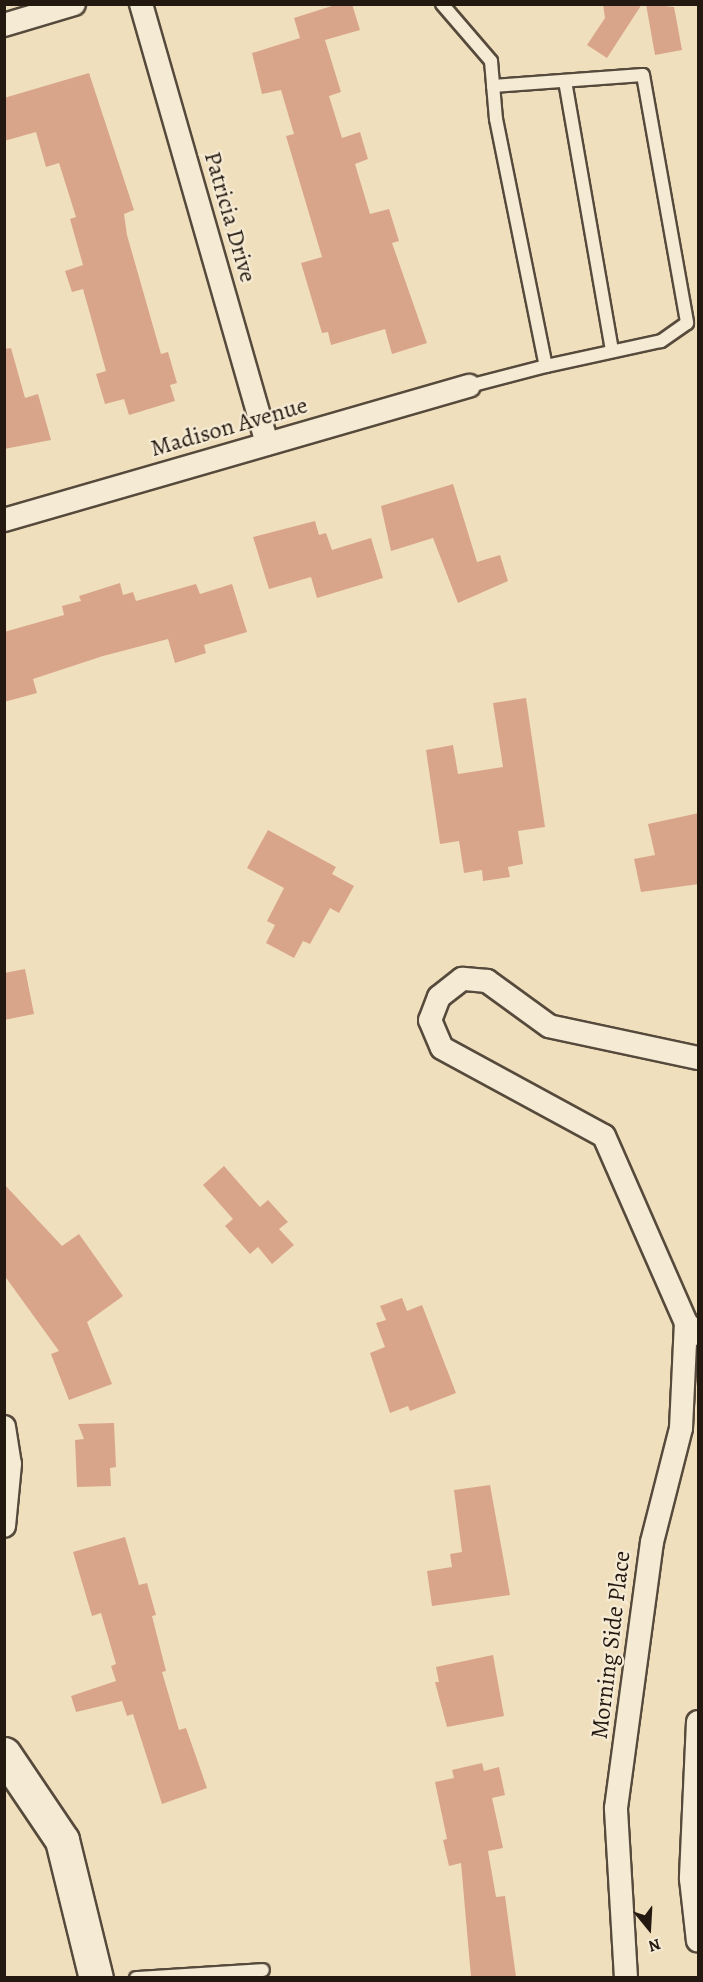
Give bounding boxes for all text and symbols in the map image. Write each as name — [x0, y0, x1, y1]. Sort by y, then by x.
street label: Patricia Drive — [198, 148, 262, 286]
street label: Madison Avenue — [147, 391, 311, 463]
street label: Morning Side Place — [585, 1549, 637, 1741]
north arrow — [619, 1898, 679, 1958]
text: N — [646, 1933, 664, 1957]

